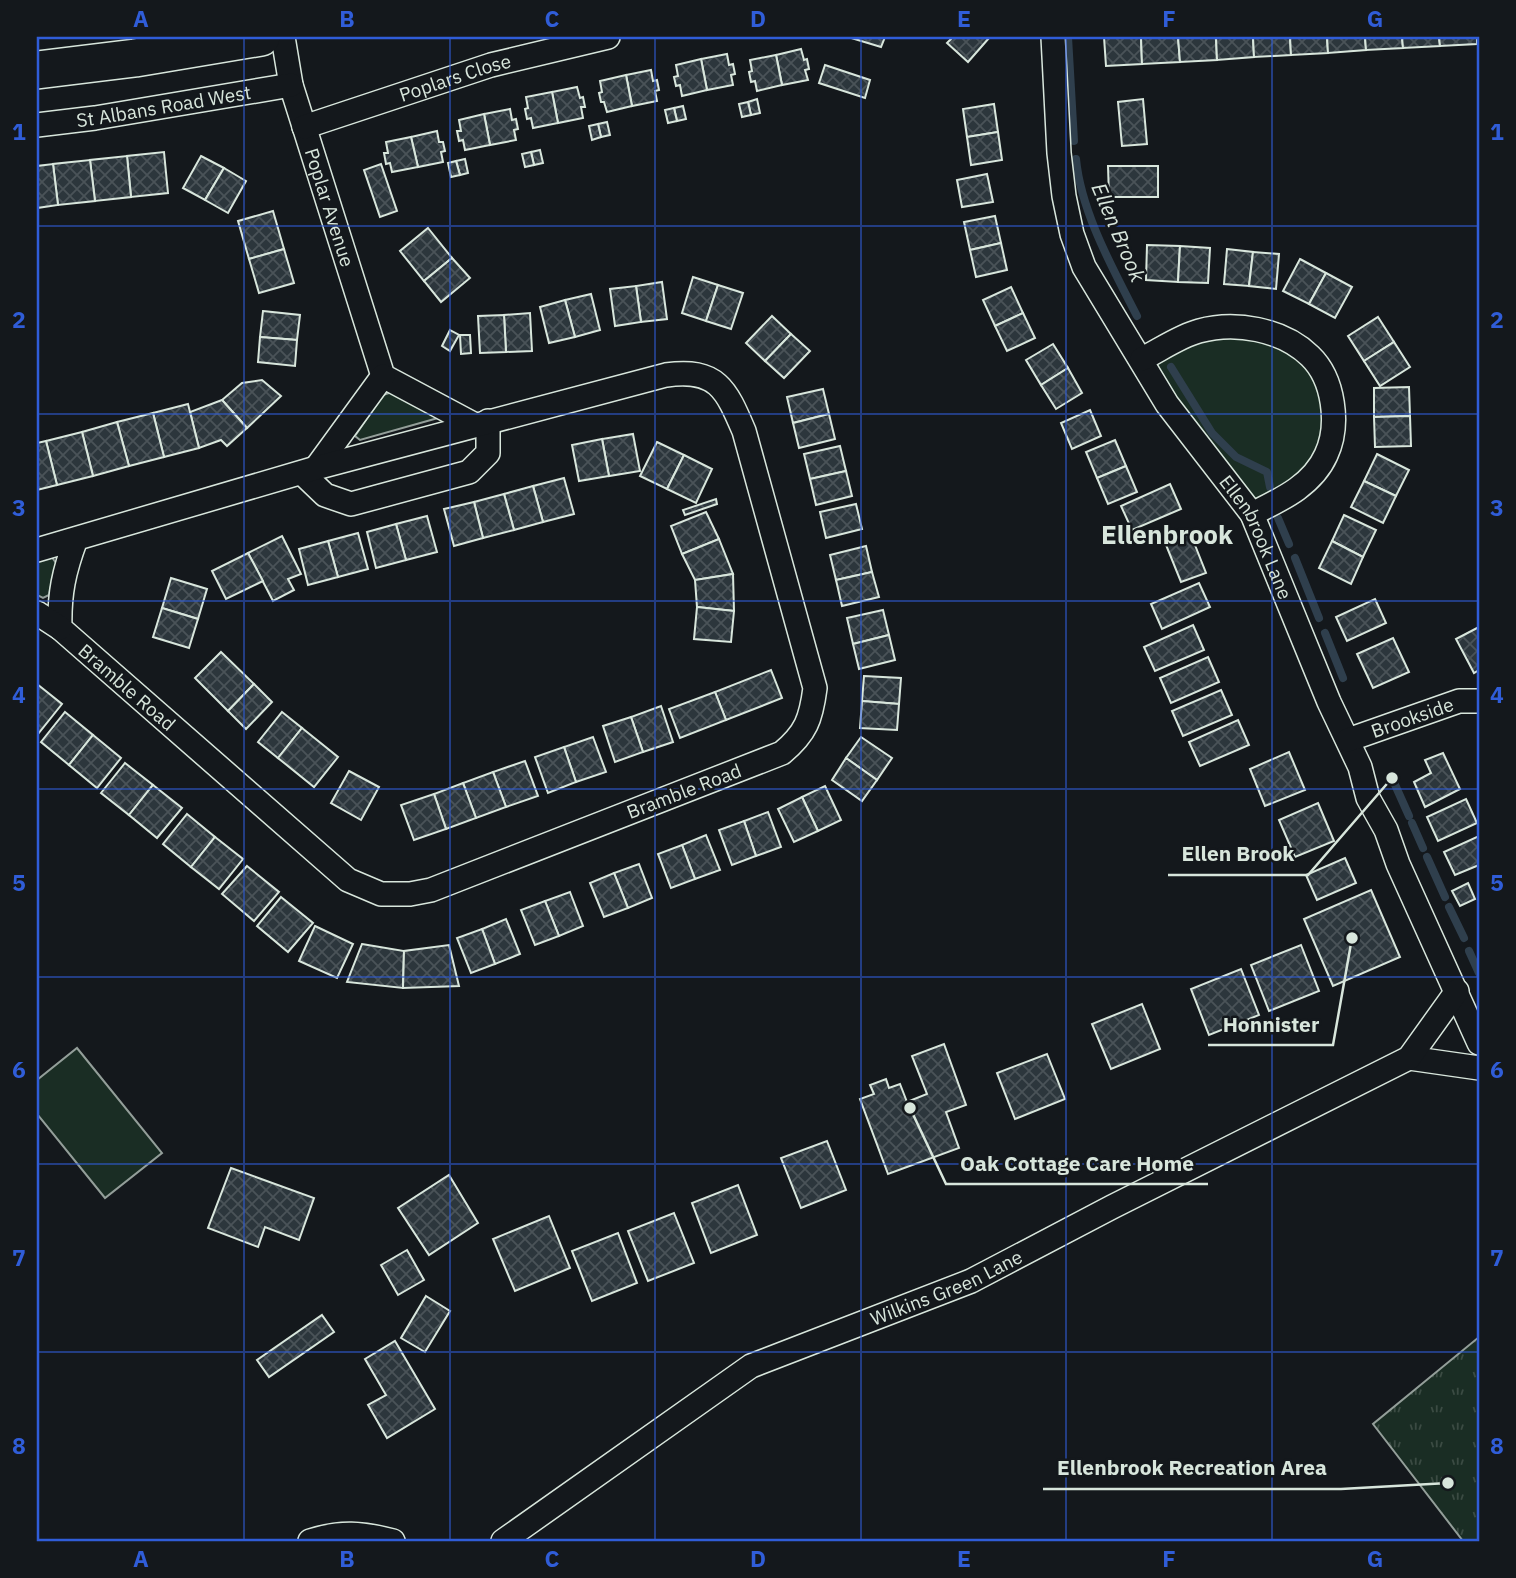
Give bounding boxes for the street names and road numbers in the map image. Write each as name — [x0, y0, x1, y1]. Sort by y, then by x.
street label: Poplars Close — [396, 49, 513, 107]
street label: St Albans Road West — [75, 80, 253, 132]
street label: Poplar Avenue — [300, 145, 360, 270]
street label: Ellenbrook Lane — [1214, 470, 1298, 603]
street label: Bramble Road — [74, 638, 180, 736]
street label: Brookside — [1368, 692, 1457, 743]
street label: Bramble Road — [623, 758, 745, 824]
street label: Wilkins Green Lane — [867, 1244, 1026, 1331]

